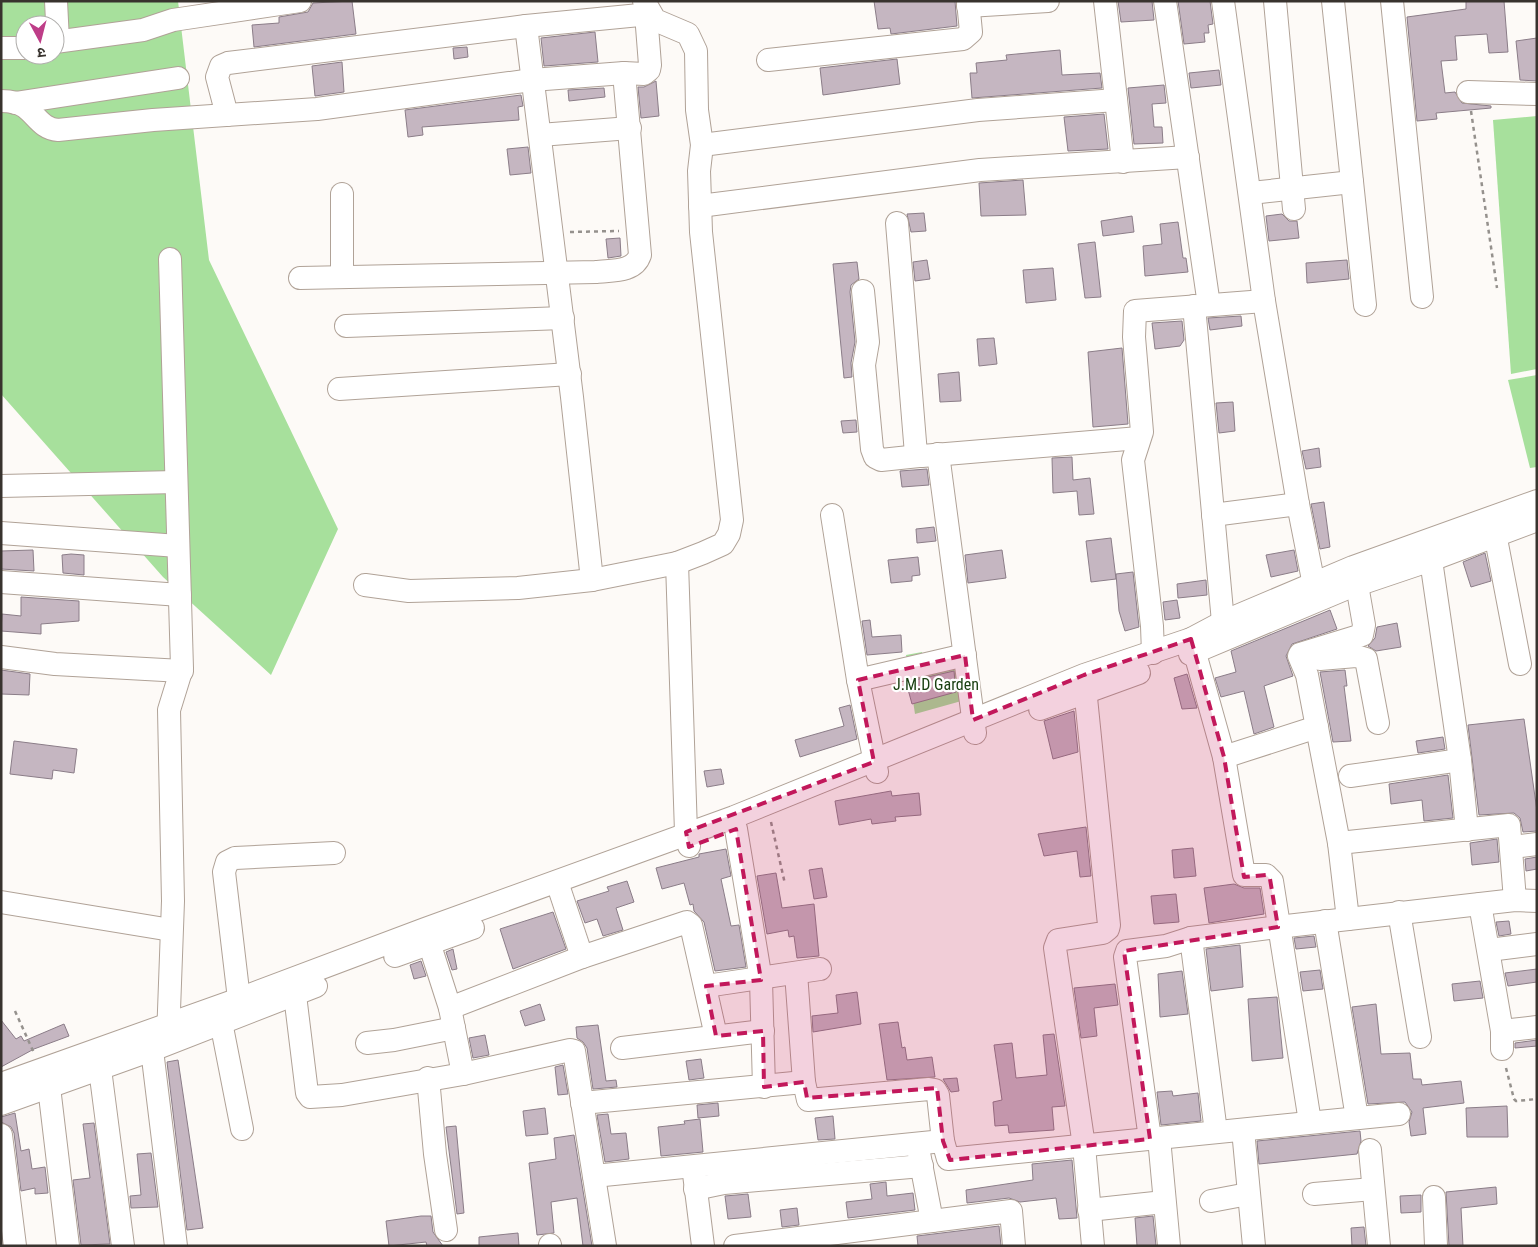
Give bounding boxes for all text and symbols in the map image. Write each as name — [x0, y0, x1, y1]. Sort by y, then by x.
north arrow — [15, 15, 65, 65]
text: उ — [36, 44, 47, 61]
park label: J.M.D Garden — [893, 675, 979, 694]

